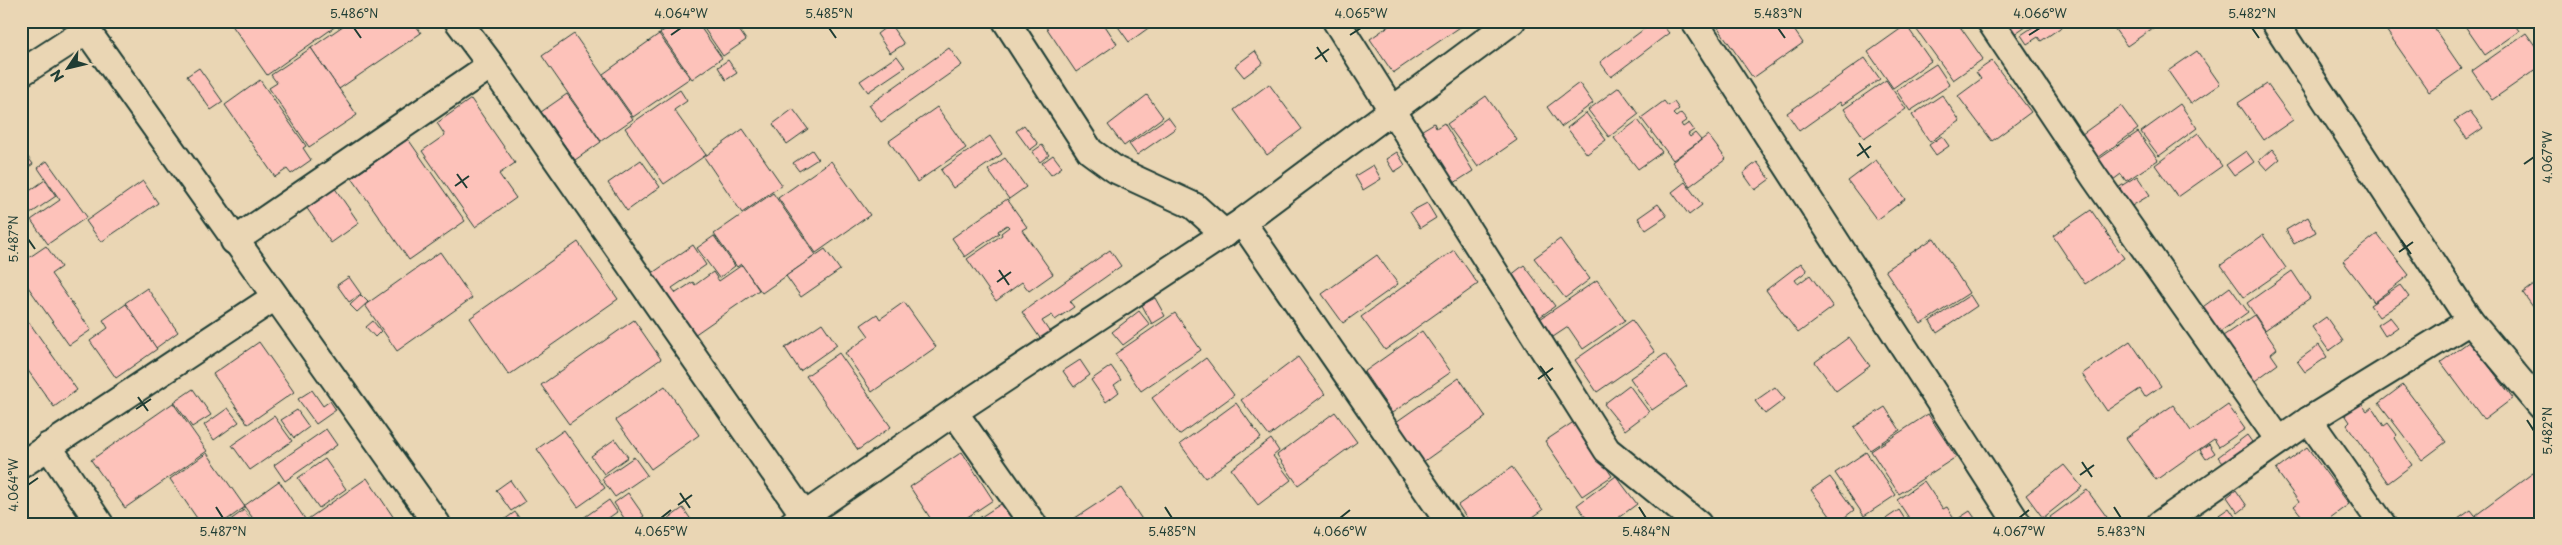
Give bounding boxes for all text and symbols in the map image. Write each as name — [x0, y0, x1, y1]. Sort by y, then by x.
text: 5.486°N — [330, 4, 378, 22]
text: 4.064°W — [654, 4, 708, 22]
text: 5.485°N — [805, 4, 853, 22]
text: 4.065°W — [1335, 4, 1388, 22]
text: 5.483°N — [1754, 4, 1802, 22]
text: 4.066°W — [2013, 4, 2067, 22]
text: 5.482°N — [2228, 4, 2276, 22]
north arrow — [42, 42, 92, 92]
text: N — [45, 65, 69, 86]
text: 4.067°W — [2538, 130, 2556, 183]
text: 5.487°N — [4, 215, 22, 263]
text: 5.482°N — [2538, 407, 2556, 455]
text: 4.064°W — [4, 458, 22, 512]
text: 5.487°N — [199, 522, 247, 540]
text: 4.065°W — [635, 522, 688, 540]
text: 5.485°N — [1148, 522, 1196, 540]
text: 4.066°W — [1313, 522, 1367, 540]
text: 5.484°N — [1622, 522, 1670, 540]
text: 4.067°W — [1993, 522, 2046, 540]
text: 5.483°N — [2097, 522, 2145, 540]

